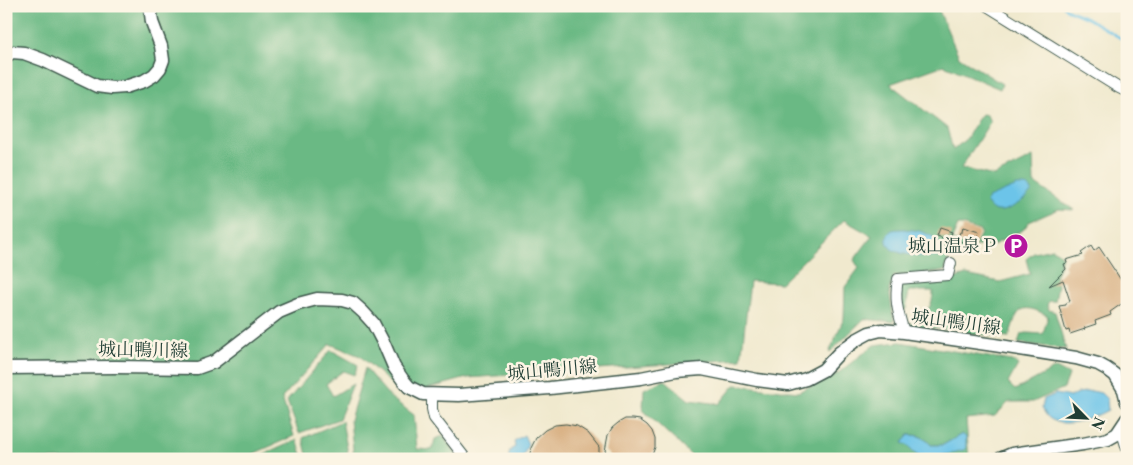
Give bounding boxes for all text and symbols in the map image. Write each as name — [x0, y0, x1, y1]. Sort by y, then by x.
parking icon: 城山温泉Ｐ — [1003, 233, 1029, 259]
place label: 城山温泉Ｐ — [908, 235, 998, 257]
street label: 城山鴨川線 — [910, 305, 1002, 339]
street label: 城山鴨川線 — [98, 338, 188, 362]
street label: 城山鴨川線 — [506, 355, 598, 385]
north arrow — [1060, 392, 1110, 442]
text: N — [1087, 414, 1109, 433]

